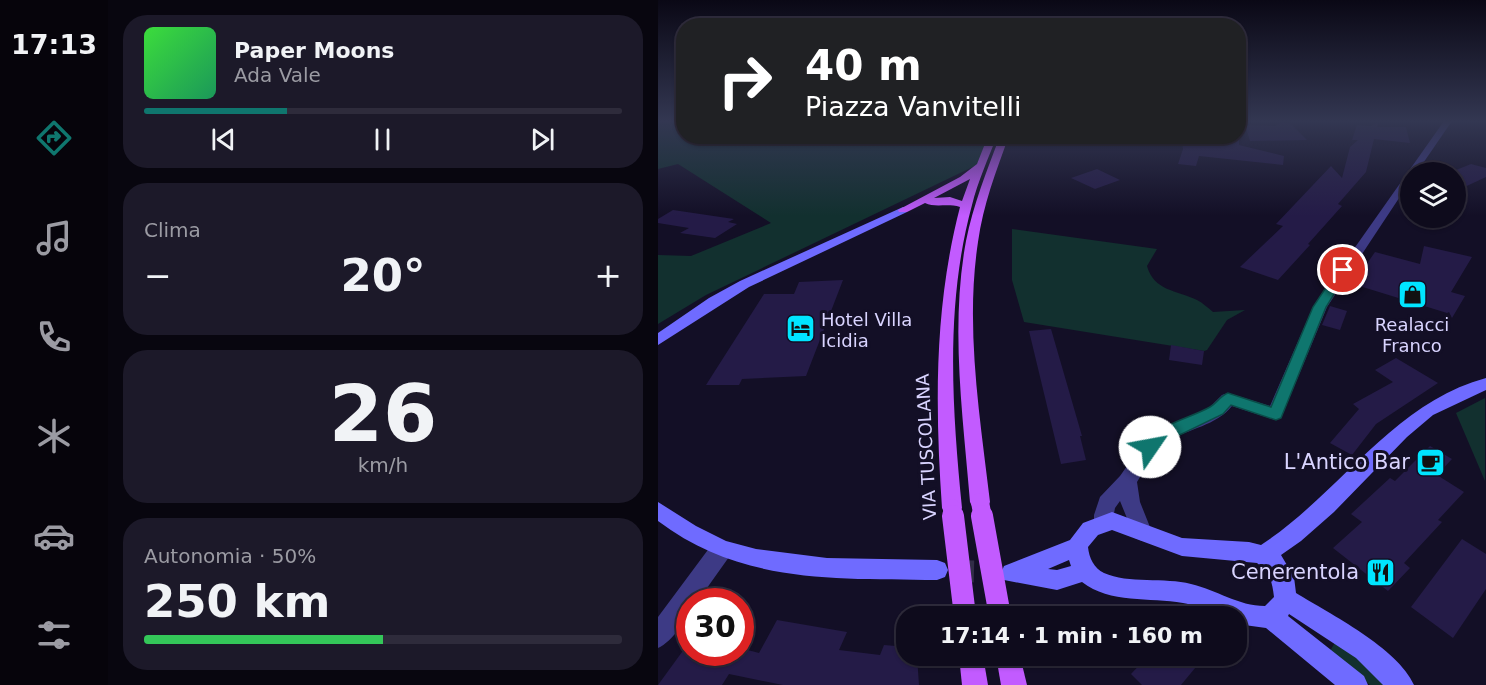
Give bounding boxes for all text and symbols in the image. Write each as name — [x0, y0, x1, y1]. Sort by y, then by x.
text: 17:13 — [11, 29, 97, 60]
text: Paper Moons — [234, 38, 394, 63]
text: 40 m — [805, 41, 922, 90]
icon: right — [706, 42, 784, 120]
text: Ada Vale — [234, 63, 321, 87]
text: Piazza Vanvitelli — [805, 91, 1021, 122]
icon: directions — [33, 117, 75, 159]
icon: previous — [207, 123, 240, 156]
icon: pause — [366, 123, 399, 156]
icon: next — [526, 123, 559, 156]
map controls — [1400, 162, 1466, 228]
button: layers — [1400, 162, 1466, 228]
icon: music — [33, 217, 75, 259]
text: Clima — [144, 218, 201, 242]
pin — [1317, 244, 1368, 295]
text: 20° — [340, 249, 426, 302]
icon: arrive — [1326, 253, 1359, 286]
text: − — [144, 256, 172, 295]
text: + — [594, 256, 622, 295]
shop icon: Realacci Franco — [1396, 279, 1428, 311]
place label: Hotel Villa Icidia — [821, 309, 912, 351]
hotel icon: Hotel Villa Icidia — [784, 313, 816, 345]
place label: Realacci Franco — [1375, 314, 1449, 356]
icon: phone — [33, 316, 75, 358]
text: 26 — [329, 369, 437, 459]
street label: VIA TUSCOLANA — [912, 373, 940, 521]
icon: climate — [33, 415, 75, 457]
position arrow — [1118, 415, 1182, 479]
cafe icon: L'Antico Bar — [1415, 446, 1447, 478]
place label: L'Antico Bar — [1284, 450, 1410, 474]
text: km/h — [358, 453, 408, 477]
icon: car — [33, 515, 75, 557]
text: Autonomia · 50% — [144, 544, 316, 568]
restaurant icon: Cenerentola — [1364, 556, 1396, 588]
place label: Cenerentola — [1231, 560, 1359, 584]
text: 250 km — [144, 575, 330, 628]
speed limit sign: 30 — [676, 588, 754, 666]
icon: filters — [33, 614, 75, 656]
text: 17:14 · 1 min · 160 m — [940, 623, 1203, 648]

